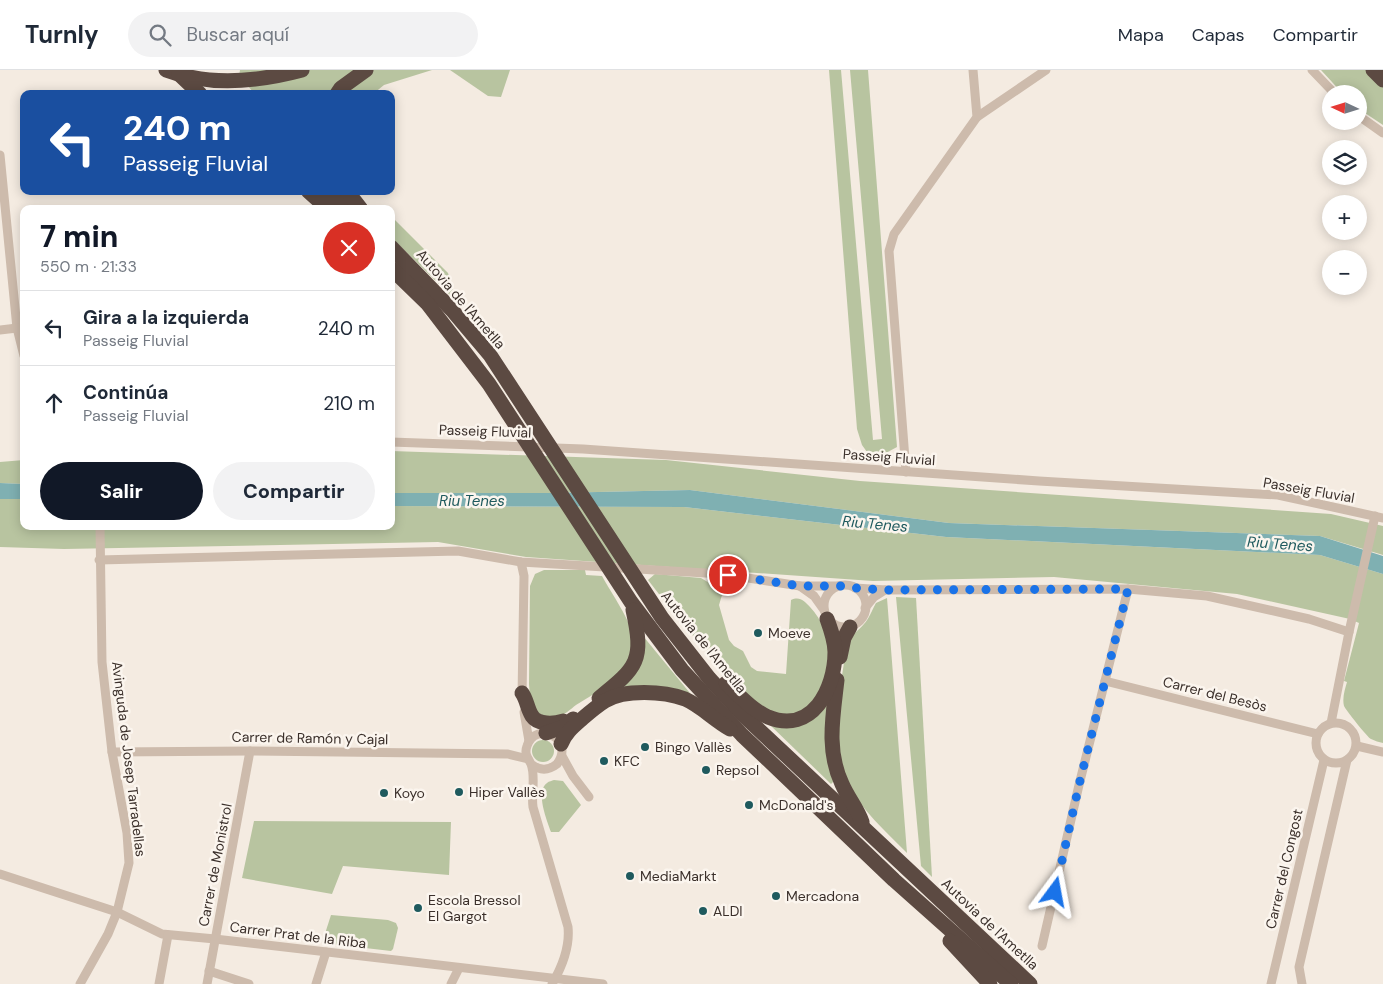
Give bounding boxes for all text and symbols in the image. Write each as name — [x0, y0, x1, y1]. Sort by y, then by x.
search box — [128, 12, 478, 57]
text: Turnly — [25, 19, 98, 50]
icon: search — [146, 21, 174, 49]
text: Buscar aquí — [186, 22, 289, 47]
text: Mapa — [1118, 23, 1164, 47]
text: Capas — [1192, 23, 1245, 47]
text: Compartir — [1273, 23, 1358, 47]
north arrow — [1322, 85, 1368, 130]
map controls — [1322, 85, 1367, 295]
text: 240 m — [123, 105, 232, 151]
icon: left — [40, 110, 105, 175]
button: layers — [1322, 140, 1367, 185]
text: Passeig Fluvial — [123, 149, 268, 178]
button: + — [1322, 195, 1367, 240]
text: 7 min — [40, 217, 118, 256]
button: close — [323, 222, 375, 274]
street label: Autovia de l'Ametlla — [413, 245, 509, 353]
button: − — [1322, 250, 1367, 295]
text: 550 m · 21:33 — [40, 256, 137, 277]
text: Gira a la izquierda — [83, 305, 249, 330]
icon: left — [40, 314, 68, 342]
text: 240 m — [318, 316, 375, 341]
text: Passeig Fluvial — [83, 330, 189, 351]
text: Continúa — [83, 380, 168, 405]
icon: ahead — [40, 389, 68, 417]
text: 210 m — [323, 391, 375, 416]
text: Passeig Fluvial — [83, 405, 189, 426]
street label: Passeig Fluvial — [438, 420, 532, 442]
street label: Passeig Fluvial — [842, 445, 936, 469]
button: Salir — [40, 462, 203, 520]
button: Compartir — [213, 462, 375, 520]
street label: Passeig Fluvial — [1262, 473, 1356, 507]
water label: Riu Tenes — [439, 491, 505, 511]
water label: Riu Tenes — [841, 511, 909, 537]
water label: Riu Tenes — [1246, 532, 1314, 556]
pin — [707, 554, 749, 596]
icon: arrive — [714, 561, 742, 589]
street label: Autovia de l'Ametlla — [657, 587, 751, 697]
place label: Moeve — [768, 624, 811, 642]
marker: Moeve — [752, 627, 764, 639]
street label: Avinguda de Josep Tarradellas — [108, 660, 150, 858]
street label: Carrer del Besòs — [1161, 672, 1269, 716]
street label: Carrer de Ramón y Cajal — [232, 728, 388, 748]
place label: Bingo Vallès — [655, 738, 732, 756]
marker: Bingo Vallès — [639, 741, 651, 753]
place label: KFC — [614, 752, 640, 770]
marker: KFC — [598, 755, 610, 767]
place label: Repsol — [716, 761, 759, 779]
marker: Repsol — [700, 764, 712, 776]
place label: Hiper Vallès — [469, 783, 545, 801]
place label: Koyo — [394, 784, 425, 802]
marker: Hiper Vallès — [453, 786, 465, 798]
marker: Koyo — [378, 787, 390, 799]
place label: McDonald's — [759, 796, 834, 814]
marker: McDonald's — [743, 799, 755, 811]
street label: Carrer de Monistrol — [194, 802, 236, 928]
street label: Carrer del Congost — [1261, 807, 1307, 931]
position arrow — [1028, 865, 1080, 917]
place label: MediaMarkt — [640, 867, 717, 885]
marker: MediaMarkt — [624, 870, 636, 882]
street label: Autovia de l'Ametlla — [938, 874, 1042, 974]
place label: Mercadona — [786, 887, 859, 905]
marker: Mercadona — [770, 890, 782, 902]
place label: Escola Bressol El Gargot — [428, 891, 521, 925]
marker: Escola Bressol El Gargot — [412, 902, 424, 914]
place label: ALDI — [713, 902, 743, 920]
marker: ALDI — [697, 905, 709, 917]
street label: Carrer Prat de la Riba — [229, 918, 367, 952]

